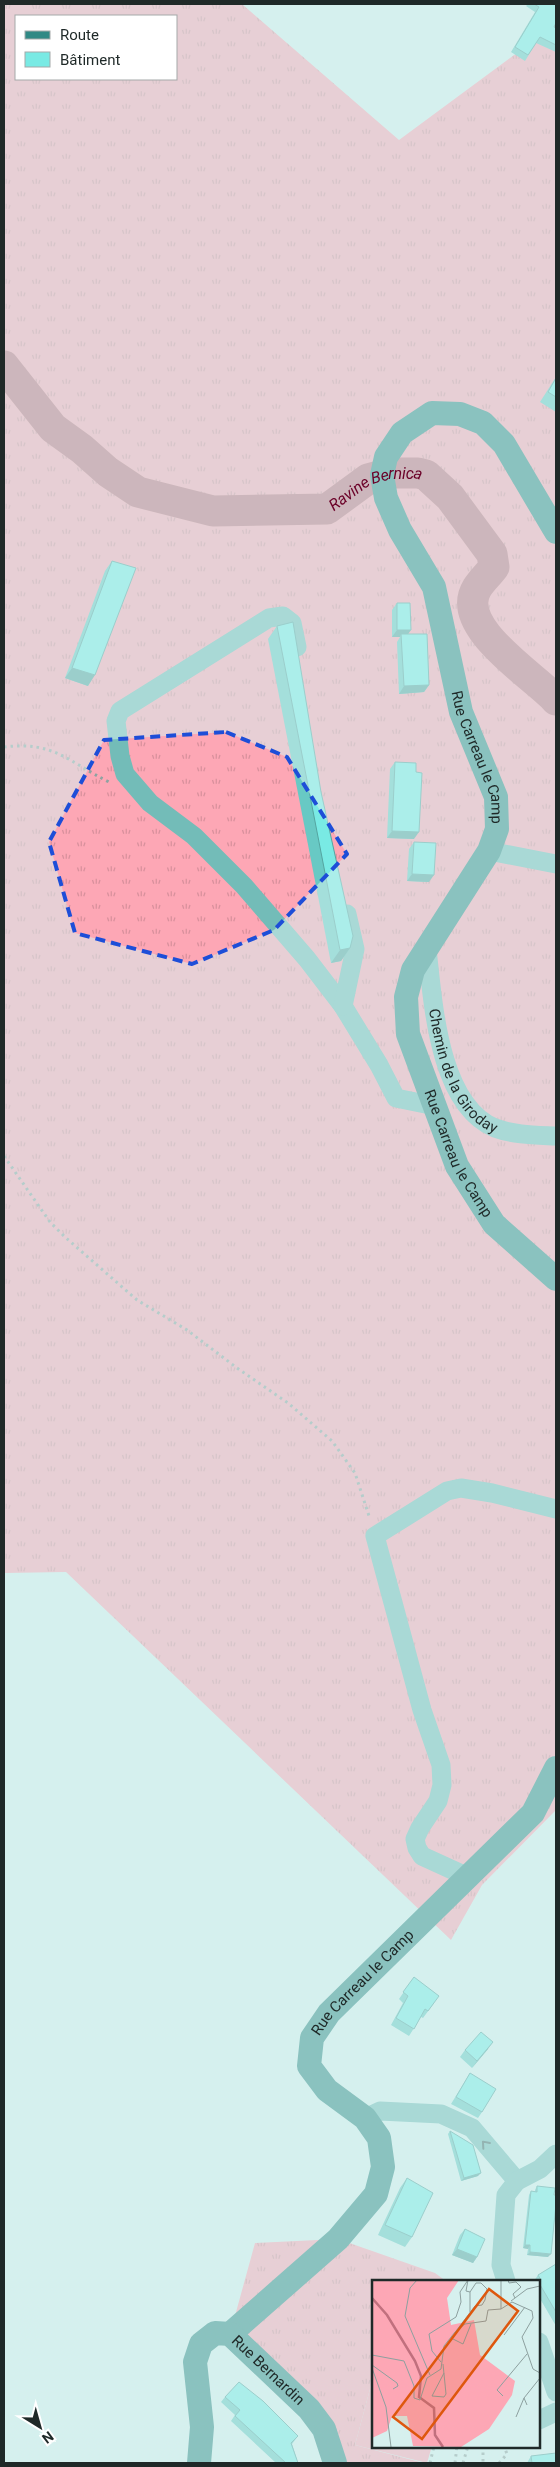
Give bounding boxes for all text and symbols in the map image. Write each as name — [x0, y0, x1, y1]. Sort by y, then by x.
legend — [15, 15, 178, 80]
text: Route — [60, 26, 99, 44]
text: Bâtiment — [60, 51, 120, 69]
water label: Ravine Bernica — [325, 463, 424, 515]
street label: Rue Carreau le Camp — [448, 689, 506, 824]
street label: Chemin de la Giroday — [425, 1007, 501, 1137]
street label: Rue Carreau le Camp — [420, 1087, 497, 1221]
street label: Rue Carreau le Camp — [307, 1926, 418, 2039]
one-way arrow — [483, 2141, 491, 2150]
inset map — [372, 2280, 540, 2447]
street label: Rue Bernardin — [228, 2332, 308, 2409]
north arrow — [15, 2402, 65, 2452]
text: N — [39, 2428, 57, 2447]

